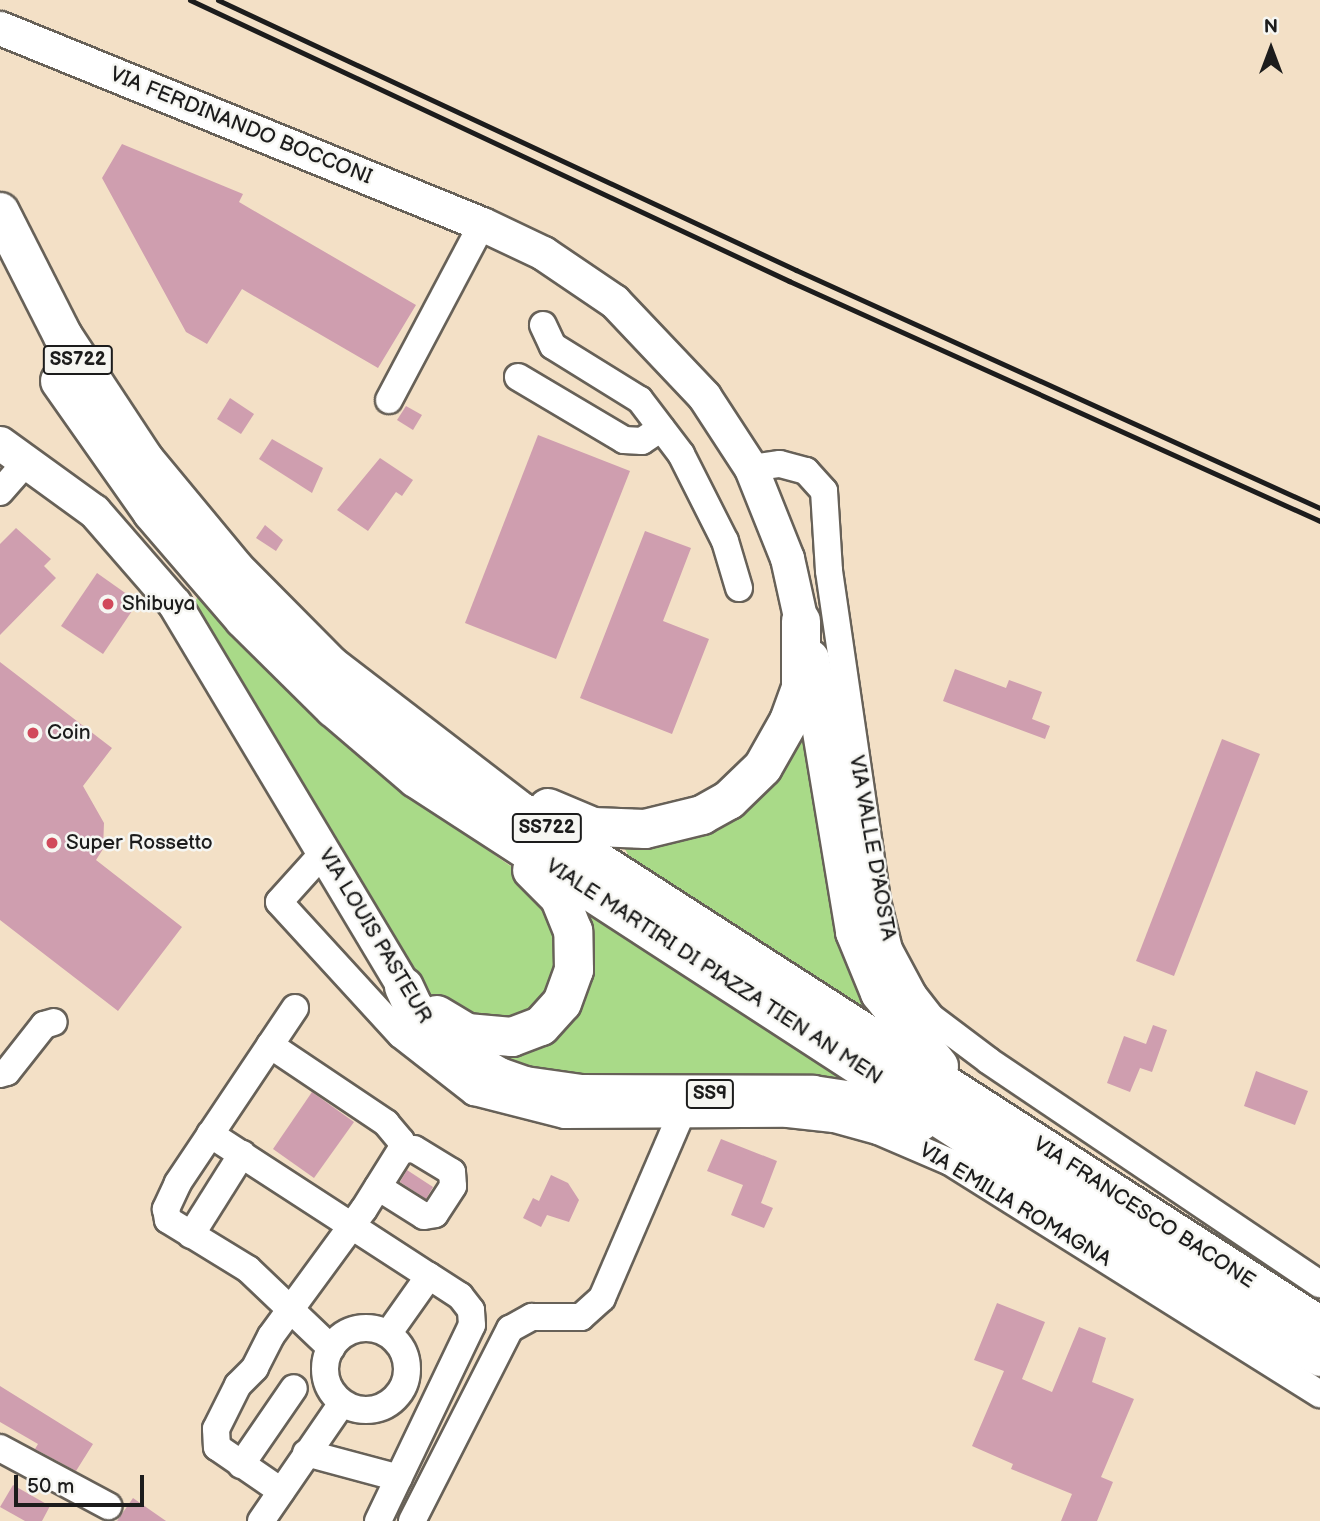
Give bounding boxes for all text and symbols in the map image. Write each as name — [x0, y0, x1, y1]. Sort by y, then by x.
north arrow — [1236, 14, 1306, 84]
text: N — [1264, 16, 1278, 39]
street label: VIA FERDINANDO BOCCONI — [106, 62, 376, 190]
road number: SS722 — [41, 344, 115, 376]
place label: Shibuya — [122, 591, 195, 617]
marker: Shibuya — [100, 596, 116, 612]
place label: Coin — [47, 720, 91, 746]
marker: Coin — [25, 725, 41, 741]
street label: VIA VALLE D'AOSTA — [843, 753, 901, 943]
road number: SS722 — [510, 813, 584, 844]
place label: Super Rossetto — [66, 830, 213, 856]
marker: Super Rossetto — [44, 835, 60, 851]
street label: VIA LOUIS PASTEUR — [313, 844, 437, 1028]
street label: VIALE MARTIRI DI PIAZZA TIEN AN MEN — [541, 853, 887, 1091]
road number: SS9 — [686, 1078, 734, 1110]
street label: VIA FRANCESCO BACONE — [1028, 1132, 1260, 1294]
street label: VIA EMILIA ROMAGNA — [915, 1138, 1115, 1272]
scale bar — [18, 1462, 147, 1506]
text: 50 m — [27, 1474, 74, 1499]

